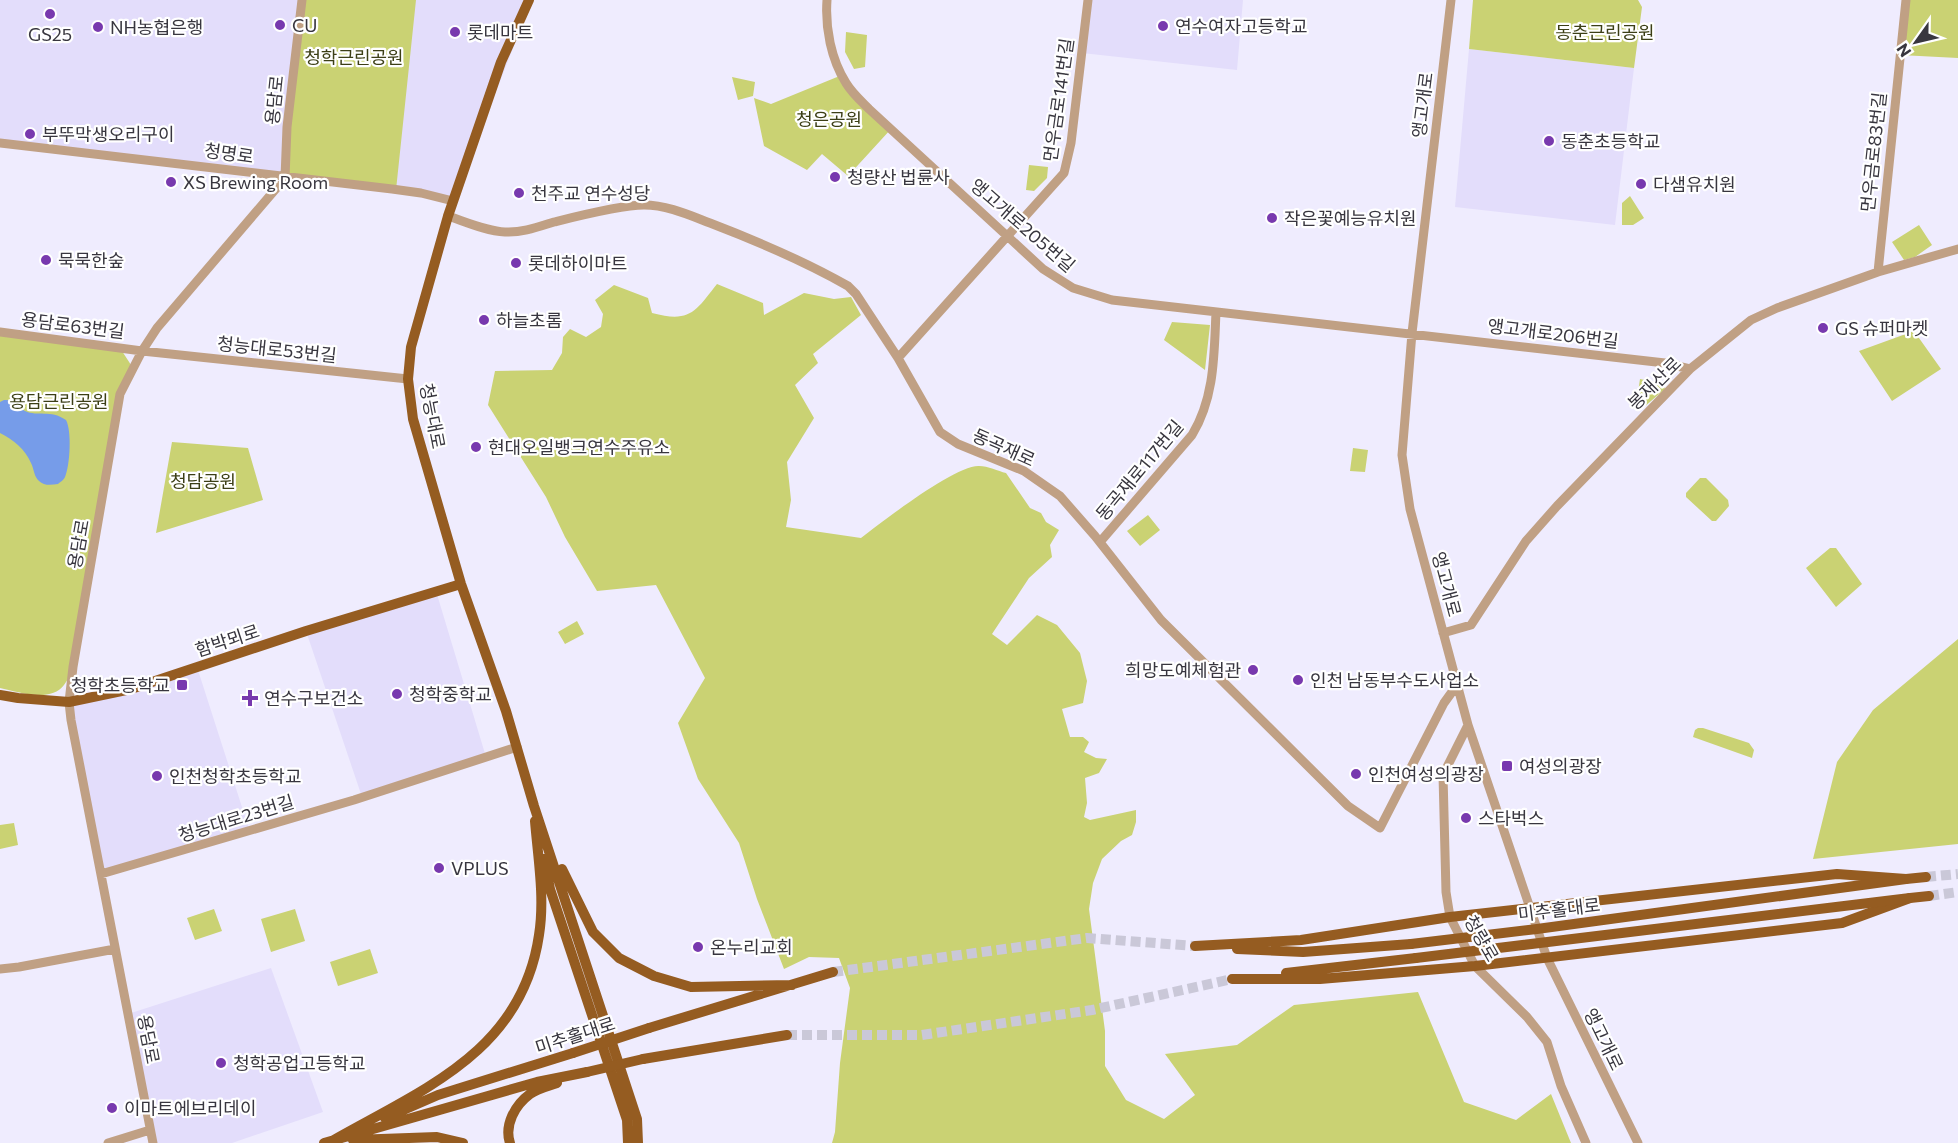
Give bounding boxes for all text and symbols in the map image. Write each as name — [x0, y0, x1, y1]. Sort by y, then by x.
marker: GS25 — [43, 7, 57, 21]
north arrow — [1886, 12, 1946, 72]
place label: CU — [292, 14, 317, 36]
place label: 연수여자고등학교 — [1175, 15, 1307, 37]
place label: NH농협은행 — [110, 16, 203, 38]
marker: CU — [273, 18, 287, 32]
marker: 연수여자고등학교 — [1156, 19, 1170, 33]
marker: NH농협은행 — [91, 20, 105, 34]
place label: 롯데마트 — [467, 21, 533, 43]
park label: 동춘근린공원 — [1555, 21, 1655, 43]
place label: GS25 — [28, 23, 72, 45]
marker: 롯데마트 — [448, 25, 462, 39]
street label: 먼우금로141번길 — [1038, 37, 1078, 163]
text: N — [1892, 40, 1914, 61]
park label: 청학근린공원 — [304, 46, 404, 68]
street label: 앵고개로 — [1407, 71, 1437, 139]
street label: 용담로 — [260, 74, 288, 126]
street label: 먼우금로83번길 — [1856, 91, 1890, 213]
park label: 청은공원 — [796, 108, 862, 130]
place label: 부뚜막생오리구이 — [42, 123, 174, 145]
marker: 부뚜막생오리구이 — [23, 127, 37, 141]
place label: 동춘초등학교 — [1561, 130, 1660, 152]
marker: 동춘초등학교 — [1542, 134, 1556, 148]
street label: 청명로 — [203, 139, 255, 167]
place label: 청량산 법륜사 — [847, 166, 950, 188]
marker: 청량산 법륜사 — [828, 170, 842, 184]
place label: XS Brewing Room — [183, 171, 328, 193]
place label: 다샘유치원 — [1653, 173, 1736, 195]
street label: 앵고개로205번길 — [966, 174, 1080, 276]
marker: XS Brewing Room — [164, 175, 178, 189]
marker: 다샘유치원 — [1634, 177, 1648, 191]
place label: 천주교 연수성당 — [531, 182, 650, 204]
marker: 천주교 연수성당 — [512, 186, 526, 200]
place label: 작은꽃예능유치원 — [1284, 207, 1416, 229]
marker: 작은꽃예능유치원 — [1265, 211, 1279, 225]
place label: 묵묵한숲 — [58, 249, 124, 271]
place label: 롯데하이마트 — [528, 252, 627, 274]
marker: 묵묵한숲 — [39, 253, 53, 267]
marker: 롯데하이마트 — [509, 256, 523, 270]
street label: 용담로63번길 — [20, 308, 126, 342]
place label: 하늘초롬 — [496, 309, 562, 331]
marker: 하늘초롬 — [477, 313, 491, 327]
street label: 앵고개로206번길 — [1486, 314, 1620, 352]
place label: GS 슈퍼마켓 — [1835, 317, 1928, 339]
marker: GS 슈퍼마켓 — [1816, 321, 1830, 335]
street label: 청능대로53번길 — [216, 332, 338, 366]
street label: 봉재산로 — [1623, 352, 1685, 414]
street label: 청능대로 — [416, 381, 450, 451]
park label: 용담근린공원 — [9, 390, 109, 412]
street label: 동곡재로117번길 — [1091, 415, 1187, 525]
street label: 동곡재로 — [969, 423, 1039, 471]
place label: 현대오일뱅크연수주유소 — [488, 436, 670, 458]
marker: 현대오일뱅크연수주유소 — [469, 440, 483, 454]
park label: 청담공원 — [170, 470, 236, 492]
street label: 용담로 — [63, 518, 93, 570]
street label: 앵고개로 — [1428, 549, 1466, 619]
street label: 함박뫼로 — [192, 619, 262, 661]
place label: 희망도예체험관 — [1125, 659, 1241, 681]
marker: 희망도예체험관 — [1246, 663, 1260, 677]
place label: 인천 남동부수도사업소 — [1310, 669, 1479, 691]
marker: 인천 남동부수도사업소 — [1291, 673, 1305, 687]
place label: 청학초등학교 — [71, 674, 170, 696]
marker: 청학초등학교 — [175, 678, 189, 692]
place label: 청학중학교 — [409, 683, 492, 705]
place label: 연수구보건소 — [264, 687, 363, 709]
marker: 청학중학교 — [390, 687, 404, 701]
marker: 연수구보건소 — [241, 689, 259, 707]
place label: 여성의광장 — [1519, 755, 1602, 777]
marker: 여성의광장 — [1500, 759, 1514, 773]
place label: 인천여성의광장 — [1368, 763, 1484, 785]
place label: 인천청학초등학교 — [169, 765, 301, 787]
marker: 인천여성의광장 — [1349, 767, 1363, 781]
marker: 인천청학초등학교 — [150, 769, 164, 783]
street label: 청능대로23번길 — [176, 790, 296, 846]
place label: 스타벅스 — [1478, 807, 1544, 829]
marker: 스타벅스 — [1459, 811, 1473, 825]
place label: VPLUS — [451, 857, 508, 879]
marker: VPLUS — [432, 861, 446, 875]
street label: 미추홀대로 — [1517, 893, 1601, 925]
street label: 청량로 — [1460, 911, 1504, 965]
place label: 온누리교회 — [710, 936, 793, 958]
marker: 온누리교회 — [691, 940, 705, 954]
street label: 앵고개로 — [1580, 1004, 1628, 1074]
street label: 미추홀대로 — [532, 1012, 618, 1058]
street label: 용담로 — [133, 1013, 165, 1065]
place label: 청학공업고등학교 — [233, 1052, 365, 1074]
marker: 청학공업고등학교 — [214, 1056, 228, 1070]
place label: 이마트에브리데이 — [124, 1097, 256, 1119]
marker: 이마트에브리데이 — [105, 1101, 119, 1115]

